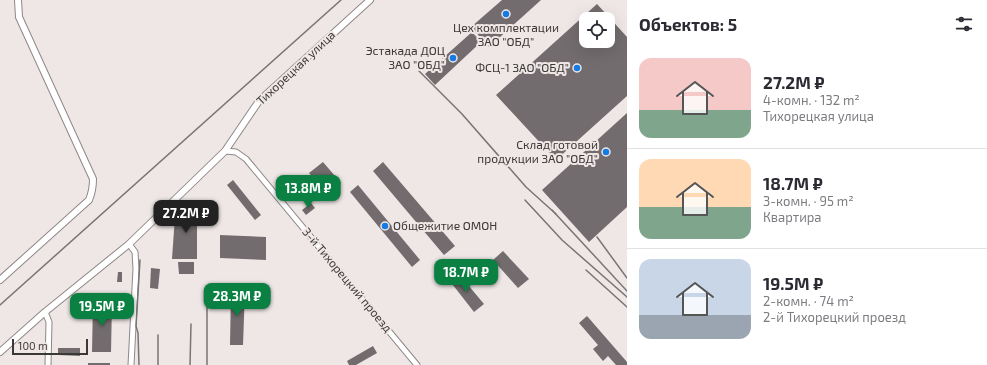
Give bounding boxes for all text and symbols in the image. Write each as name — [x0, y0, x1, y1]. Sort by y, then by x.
marker: Цех комплектации ЗАО "ОБД" — [501, 9, 511, 19]
map controls — [579, 12, 615, 48]
button: locate — [579, 12, 615, 48]
icon: filters — [953, 13, 975, 35]
text: Объектов: 5 — [639, 14, 737, 34]
place label: Цех комплектации ЗАО "ОБД" — [453, 20, 559, 48]
street label: Тихорецкая улица — [253, 27, 338, 108]
place label: Эстакада ДОЦ ЗАО "ОБД" — [366, 43, 445, 71]
marker: Эстакада ДОЦ ЗАО "ОБД" — [448, 53, 458, 63]
place label: ФСЦ-1 ЗАО "ОБД" — [475, 60, 569, 74]
marker: ФСЦ-1 ЗАО "ОБД" — [572, 63, 582, 73]
text: 27.2M ₽ — [763, 72, 824, 92]
icon: home — [671, 74, 719, 122]
text: 4-комн. · 132 m² — [763, 92, 860, 108]
text: Тихорецкая улица — [763, 108, 874, 124]
place label: Склад готовой продукции ЗАО "ОБД" — [477, 137, 598, 166]
marker: Склад готовой продукции ЗАО "ОБД" — [601, 147, 611, 157]
text: 18.7M ₽ — [763, 173, 823, 193]
pin: 13.8M ₽ — [271, 175, 345, 209]
icon: home — [671, 175, 719, 223]
text: 13.8M ₽ — [285, 180, 331, 196]
text: 3-комн. · 95 m² — [763, 193, 854, 209]
pin: 27.2M ₽ — [149, 200, 223, 234]
text: 27.2M ₽ — [163, 205, 210, 221]
text: Квартира — [763, 209, 822, 225]
place label: Общежитие ОМОН — [393, 218, 497, 232]
marker: Общежитие ОМОН — [380, 221, 390, 231]
street label: 3-й Тихорецкий проезд — [300, 224, 395, 334]
pin: 18.7M ₽ — [429, 259, 503, 293]
text: 18.7M ₽ — [443, 264, 489, 280]
text: 19.5M ₽ — [763, 273, 823, 293]
icon: home — [671, 275, 719, 323]
pin: 28.3M ₽ — [200, 283, 274, 317]
text: 28.3M ₽ — [213, 288, 261, 304]
pin: 19.5M ₽ — [65, 293, 139, 327]
text: 2-комн. · 74 m² — [763, 293, 854, 309]
text: 19.5M ₽ — [79, 298, 125, 314]
text: 2-й Тихорецкий проезд — [763, 309, 906, 325]
scale bar — [12, 337, 88, 356]
text: 100 m — [18, 339, 48, 352]

